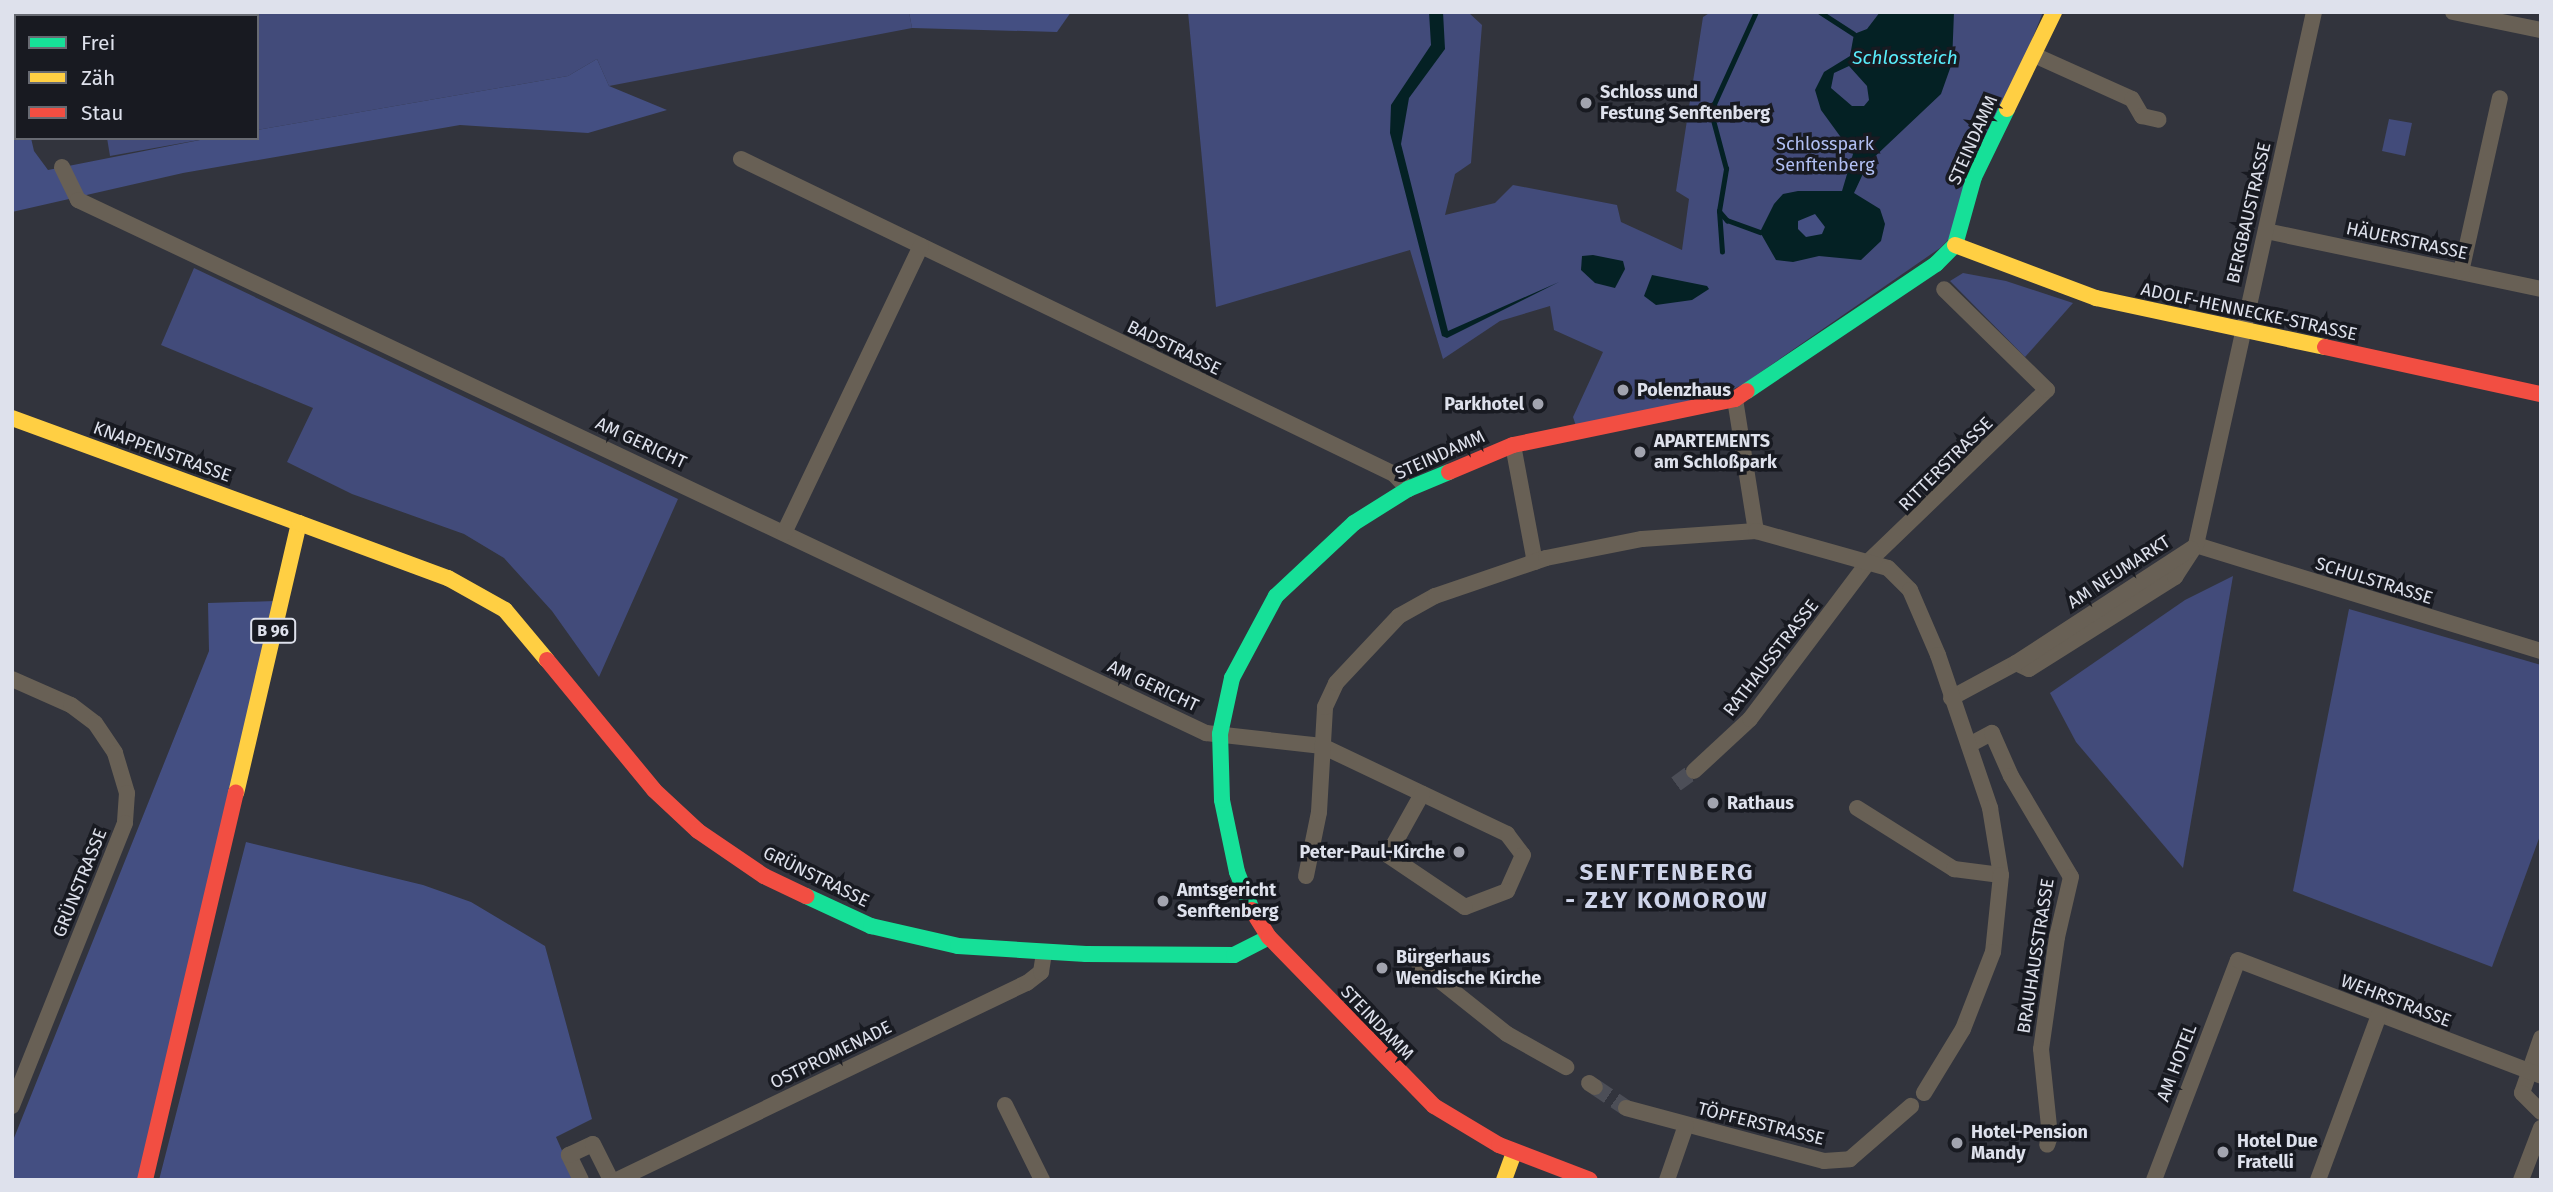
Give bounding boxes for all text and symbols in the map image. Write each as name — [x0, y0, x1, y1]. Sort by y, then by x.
legend — [14, 14, 259, 140]
text: Frei — [81, 30, 115, 56]
water label: Schlossteich — [1852, 47, 1958, 69]
text: Zäh — [81, 65, 115, 91]
place label: Schloss und Festung Senftenberg — [1600, 82, 1770, 124]
street label: STEINDAMM — [1944, 92, 2002, 188]
marker: Schloss und Festung Senftenberg — [1578, 95, 1594, 111]
text: Stau — [81, 100, 124, 126]
park label: Schlosspark Senftenberg — [1775, 134, 1875, 176]
street label: BERGBAUSTRASSE — [2222, 140, 2276, 286]
street label: HÄUERSTRASSE — [2344, 218, 2470, 264]
street label: ADOLF-HENNECKE-STRASSE — [2139, 279, 2359, 345]
street label: BADSTRASSE — [1124, 316, 1224, 380]
place label: Polenzhaus — [1637, 379, 1731, 401]
marker: Polenzhaus — [1615, 382, 1631, 398]
place label: Parkhotel — [1444, 393, 1524, 415]
marker: Parkhotel — [1530, 396, 1546, 412]
street label: RITTERSTRASSE — [1894, 412, 1998, 516]
street label: AM GERICHT — [592, 413, 690, 473]
street label: KNAPPENSTRASSE — [90, 417, 234, 487]
street label: STEINDAMM — [1392, 426, 1488, 484]
place label: APARTEMENTS am Schloßpark — [1654, 431, 1777, 474]
marker: APARTEMENTS am Schloßpark — [1632, 444, 1648, 460]
street label: AM NEUMARKT — [2064, 531, 2174, 613]
street label: SCHULSTRASSE — [2313, 553, 2435, 609]
street label: RATHAUSSTRASSE — [1719, 595, 1823, 721]
road number: B 96 — [248, 618, 298, 644]
street label: AM GERICHT — [1104, 656, 1202, 716]
place label: Rathaus — [1727, 792, 1794, 814]
marker: Rathaus — [1705, 795, 1721, 811]
street label: GRÜNSTRASSE — [48, 826, 112, 940]
place label: Peter-Paul-Kirche — [1300, 841, 1445, 863]
street label: GRÜNSTRASSE — [759, 842, 873, 912]
marker: Peter-Paul-Kirche — [1451, 844, 1467, 860]
district label: SENFTENBERG - ZŁY KOMOROW — [1567, 859, 1767, 915]
street label: BRAUHAUSSTRASSE — [2013, 877, 2059, 1035]
place label: Amtsgericht Senftenberg — [1177, 880, 1279, 922]
marker: Amtsgericht Senftenberg — [1155, 893, 1171, 909]
place label: Bürgerhaus Wendische Kirche — [1396, 947, 1541, 990]
marker: Bürgerhaus Wendische Kirche — [1374, 960, 1390, 976]
street label: WEHRSTRASSE — [2338, 970, 2454, 1032]
street label: STEINDAMM — [1336, 981, 1418, 1065]
street label: OSTPROMENADE — [767, 1016, 895, 1094]
street label: AM HOTEL — [2152, 1021, 2202, 1105]
street label: TÖPFERSTRASSE — [1695, 1098, 1827, 1150]
place label: Hotel-Pension Mandy — [1971, 1122, 2088, 1164]
place label: Hotel Due Fratelli — [2237, 1131, 2318, 1174]
marker: Hotel-Pension Mandy — [1949, 1135, 1965, 1151]
marker: Hotel Due Fratelli — [2215, 1144, 2231, 1160]

